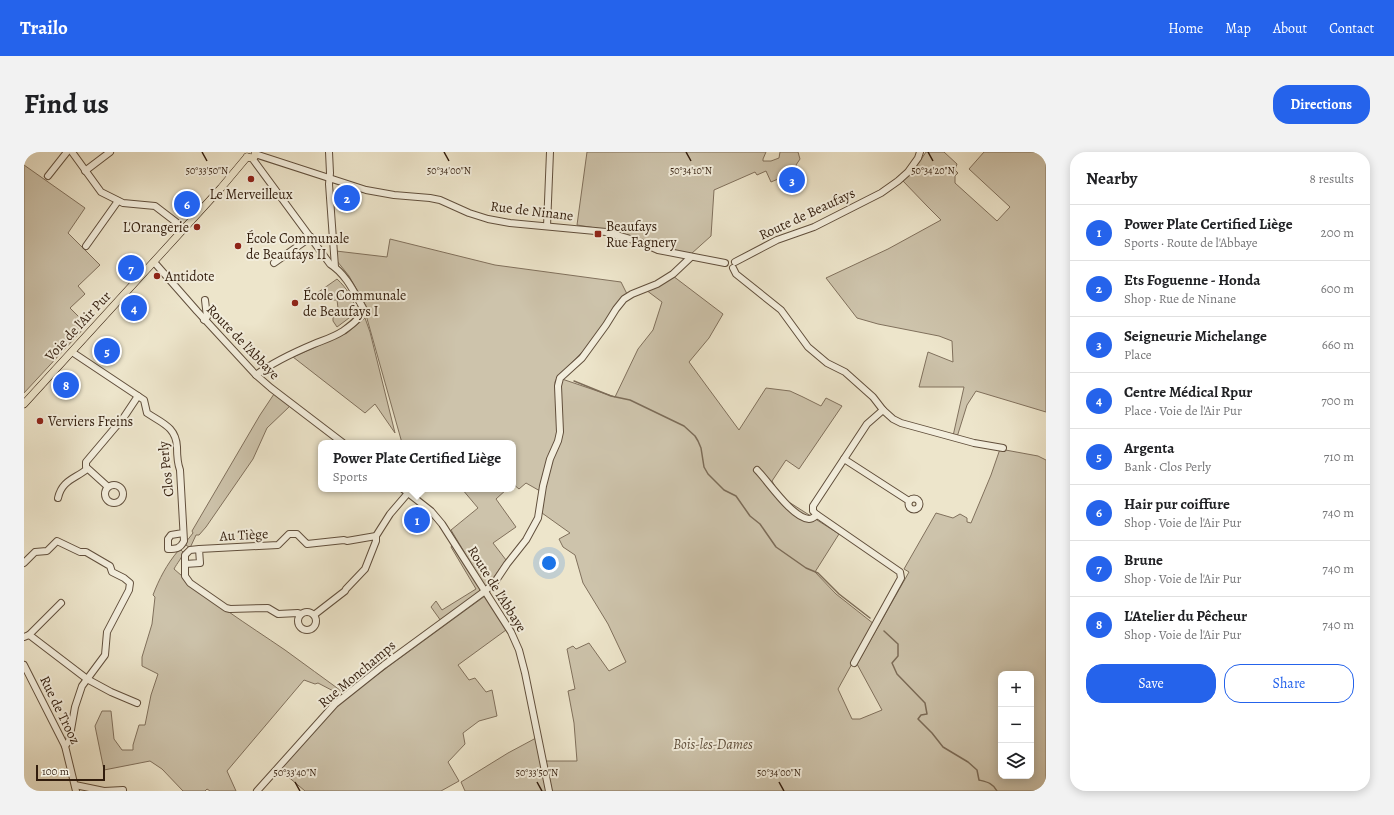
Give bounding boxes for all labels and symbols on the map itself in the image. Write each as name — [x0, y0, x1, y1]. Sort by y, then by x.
text: 50°33'50"N — [186, 164, 228, 177]
text: 50°34'00"N — [427, 164, 471, 177]
text: 50°34'10"N — [670, 164, 712, 177]
text: 50°34'20"N — [911, 164, 955, 177]
pin: 3 — [779, 165, 805, 195]
marker: Le Merveilleux — [246, 174, 256, 184]
pin: 2 — [334, 183, 360, 213]
street label: Route de Beaufays — [756, 183, 858, 245]
place label: Le Merveilleux — [209, 185, 293, 204]
pin: 6 — [174, 189, 200, 219]
street label: Rue de Ninane — [489, 196, 575, 226]
place label: Beaufays Rue Fagnery — [606, 217, 677, 252]
place label: L'Orangerie — [123, 218, 189, 237]
marker: L'Orangerie — [192, 222, 202, 232]
place label: École Communale de Beaufays II — [246, 229, 349, 264]
marker: Beaufays Rue Fagnery — [593, 229, 603, 239]
marker: École Communale de Beaufays II — [233, 241, 243, 251]
pin: 7 — [118, 253, 144, 283]
place label: Antidote — [164, 267, 215, 286]
marker: Antidote — [152, 271, 162, 281]
street label: Voie de l'Air Pur — [40, 286, 116, 366]
place label: École Communale de Beaufays I — [303, 286, 406, 321]
pin: 4 — [121, 293, 147, 323]
marker: École Communale de Beaufays I — [290, 298, 300, 308]
street label: Route de l'Abbaye — [202, 300, 284, 384]
pin: 5 — [94, 336, 120, 366]
pin: 8 — [53, 370, 79, 400]
place label: Verviers Freins — [47, 412, 133, 431]
marker: Verviers Freins — [35, 416, 45, 426]
street label: Clos Perly — [154, 439, 178, 498]
pin: 1 — [404, 505, 430, 535]
street label: Au Tiège — [218, 524, 269, 546]
street label: Route de l'Abbaye — [463, 542, 531, 636]
your location — [539, 553, 559, 573]
street label: Rue Monchamps — [314, 636, 400, 712]
street label: Rue de Trooz — [35, 673, 85, 747]
park label: Bois-les-Dames — [673, 735, 753, 754]
scale bar — [36, 763, 105, 782]
text: 50°33'40"N — [274, 766, 316, 779]
text: 50°33'50"N — [516, 766, 558, 779]
text: 50°34'00"N — [757, 766, 801, 779]

